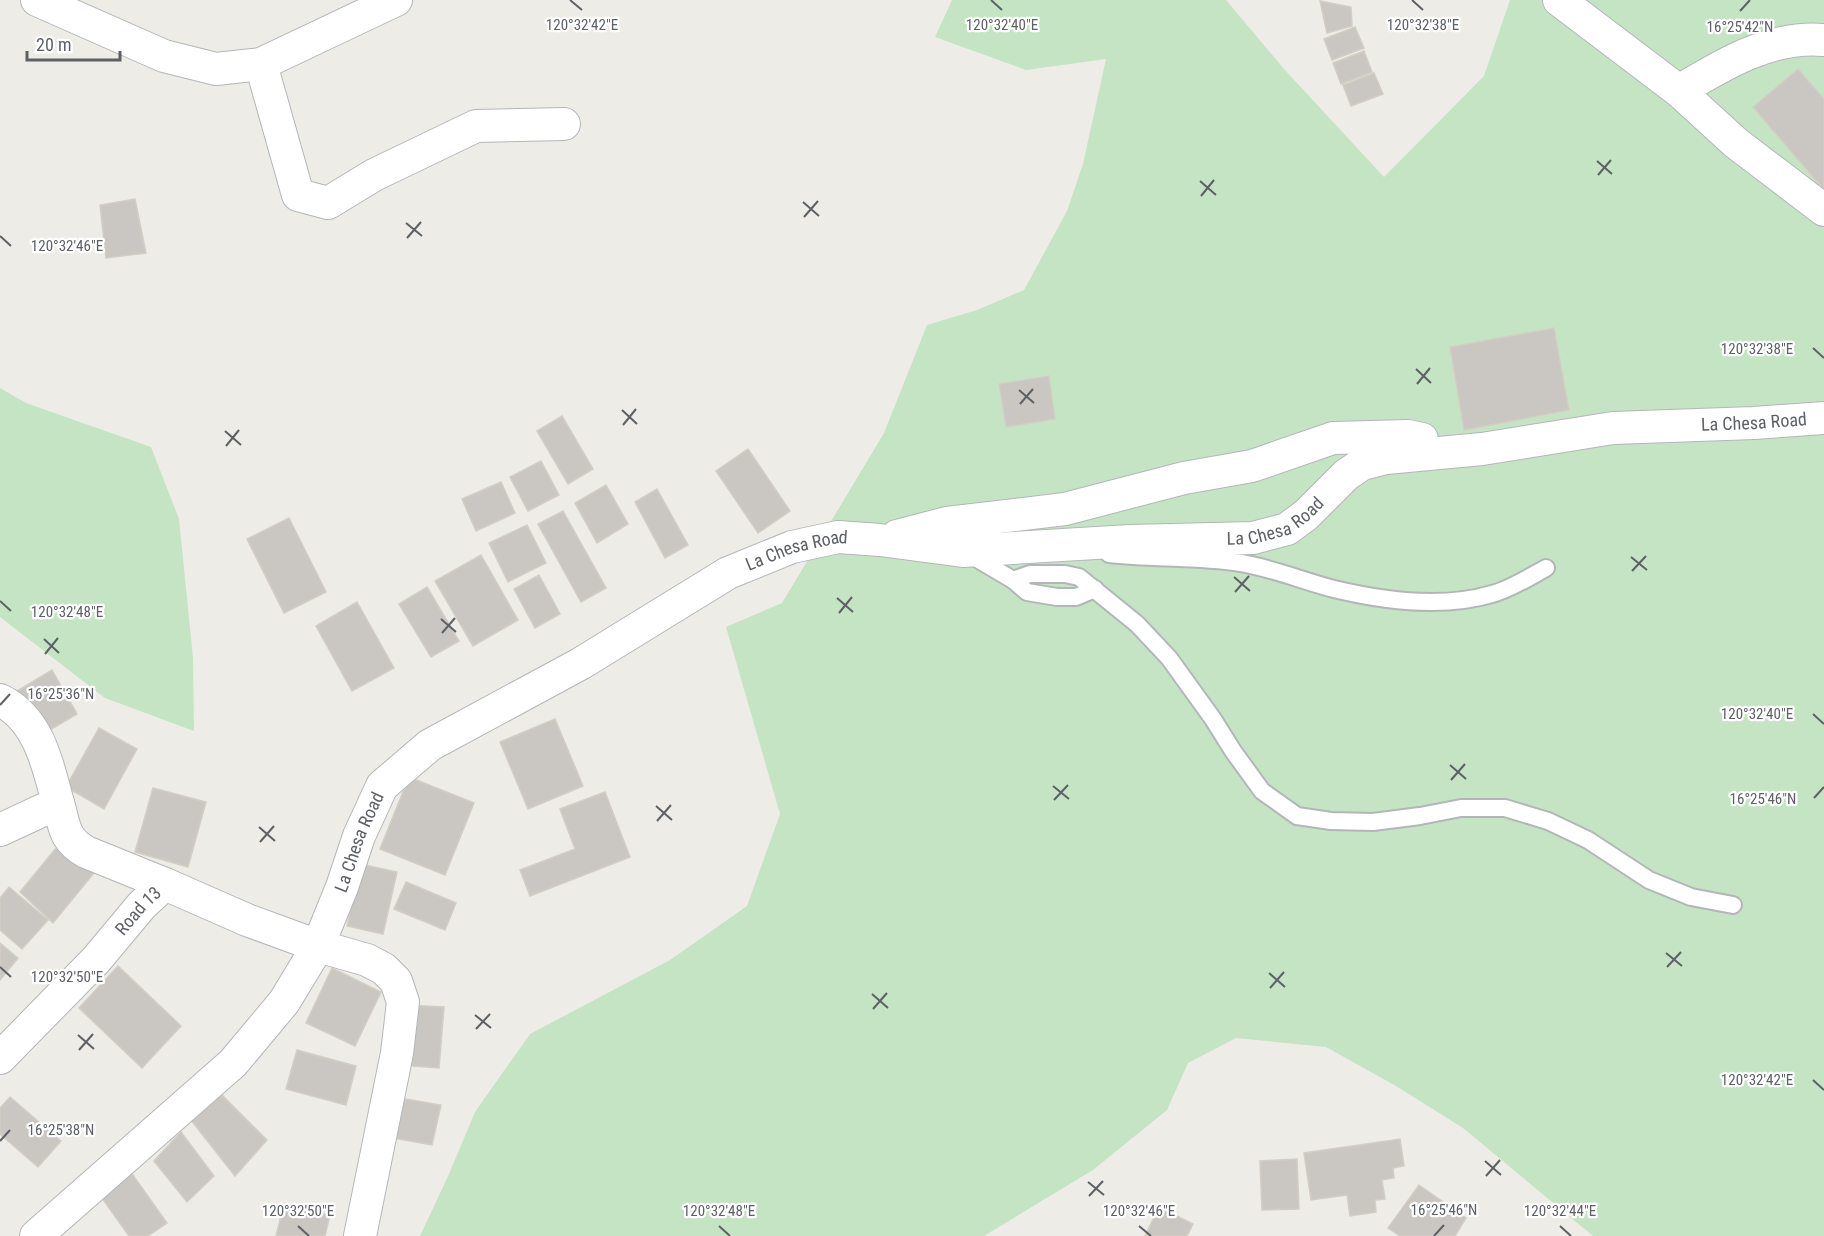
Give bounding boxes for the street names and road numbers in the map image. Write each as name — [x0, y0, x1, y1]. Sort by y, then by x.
street label: La Chesa Road — [1701, 408, 1807, 435]
street label: La Chesa Road — [1226, 493, 1328, 549]
street label: La Chesa Road — [742, 526, 848, 575]
street label: La Chesa Road — [330, 788, 388, 895]
street label: Road 13 — [111, 882, 165, 939]

